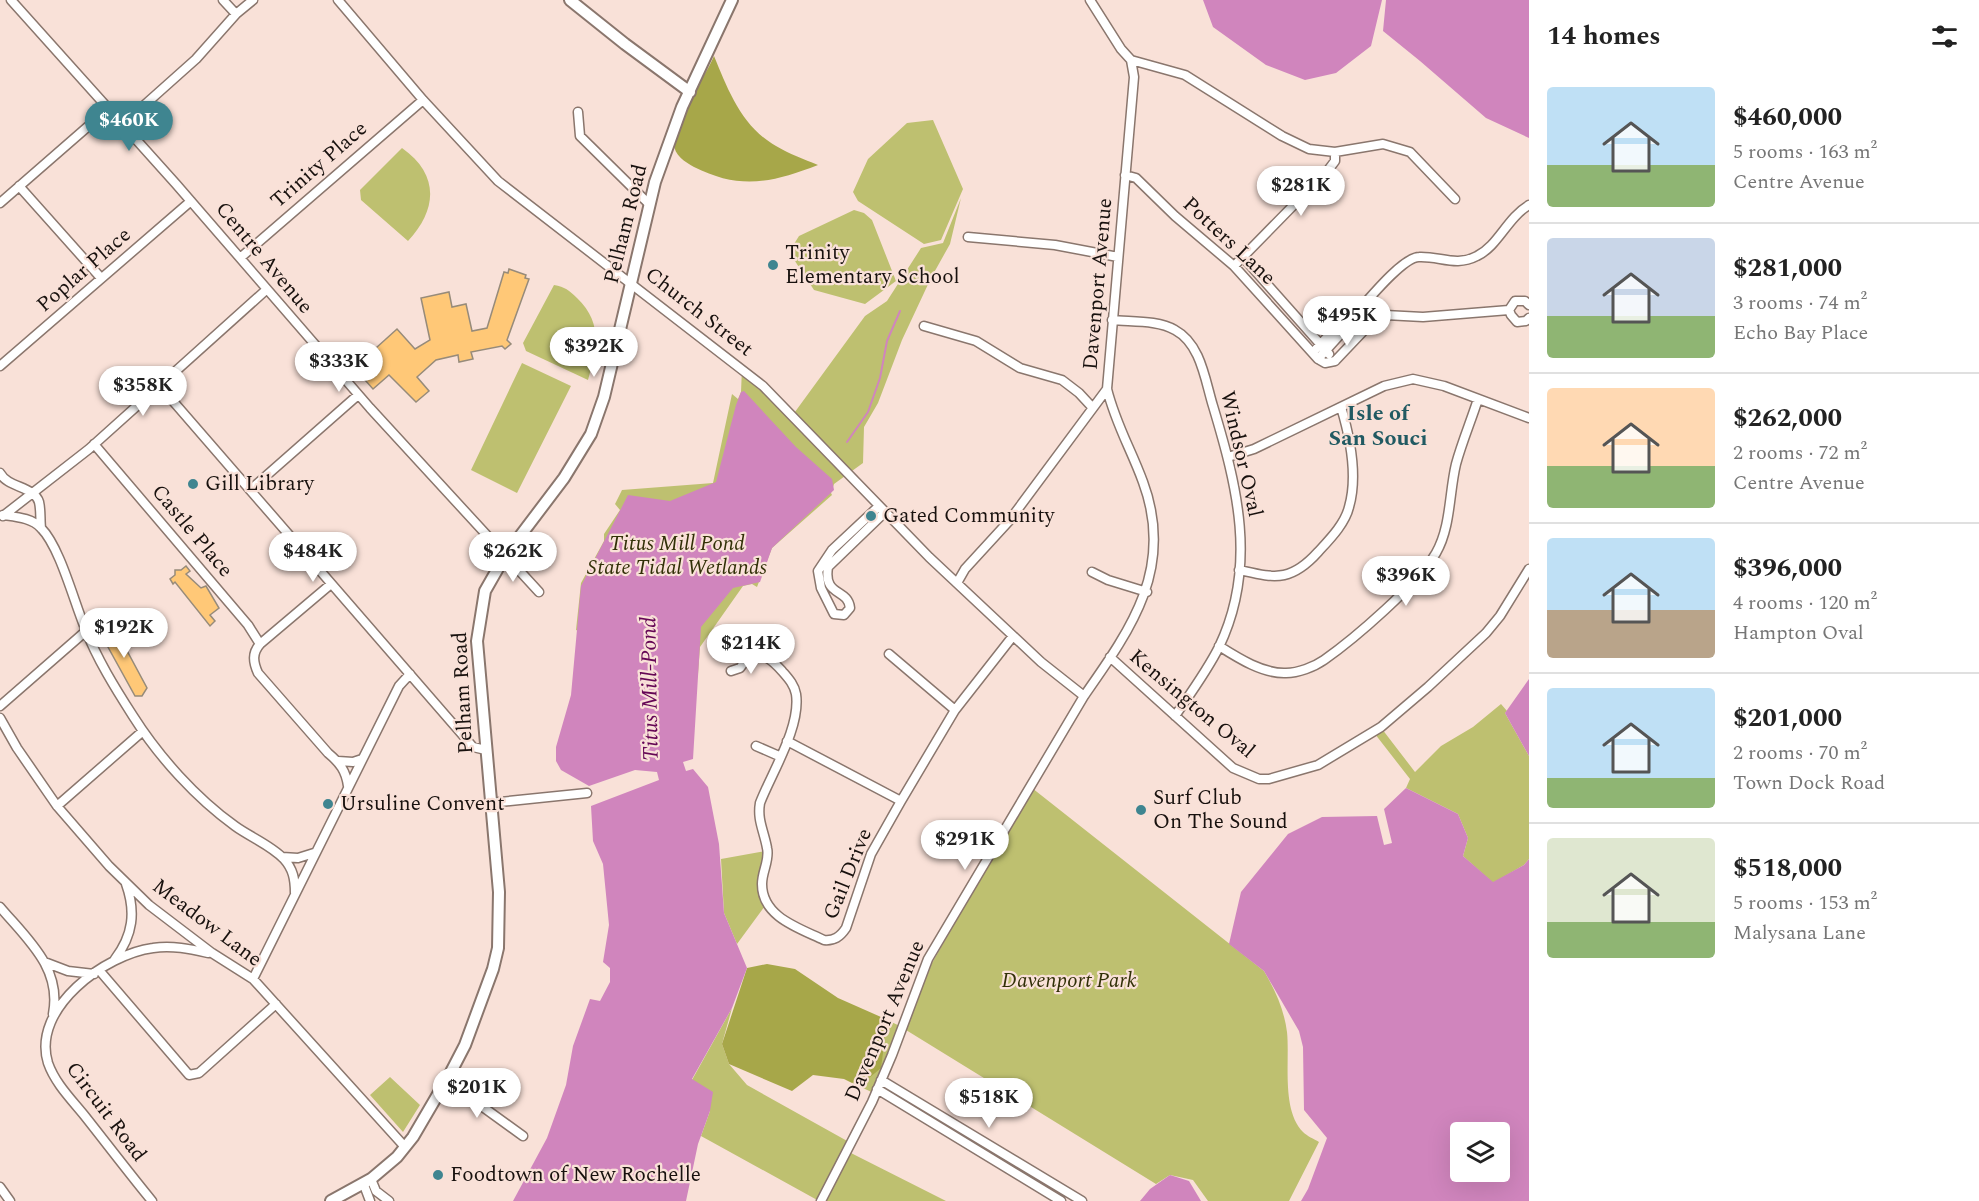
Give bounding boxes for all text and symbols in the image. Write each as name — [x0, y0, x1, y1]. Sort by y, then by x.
text: 14 homes — [1547, 16, 1661, 56]
icon: filters — [1928, 20, 1961, 53]
text: $460,000 — [1733, 97, 1842, 137]
pin: $460K — [87, 101, 171, 152]
text: $460K — [99, 105, 159, 135]
icon: home — [1595, 111, 1667, 183]
street label: Trinity Place — [263, 114, 375, 216]
text: 5 rooms · 163 m² — [1733, 137, 1877, 167]
street label: Pelham Road — [596, 161, 656, 287]
pin: $281K — [1259, 166, 1343, 217]
text: Centre Avenue — [1733, 167, 1865, 197]
text: $281K — [1271, 170, 1331, 200]
street label: Potters Lane — [1175, 189, 1283, 293]
street label: Centre Avenue — [207, 195, 321, 321]
street label: Davenport Avenue — [1075, 197, 1121, 371]
street label: Poplar Place — [30, 220, 138, 320]
place label: Trinity Elementary School — [785, 237, 960, 293]
text: $281,000 — [1733, 248, 1842, 288]
marker: Trinity Elementary School — [766, 258, 780, 272]
street label: Church Street — [638, 259, 760, 365]
icon: home — [1595, 262, 1667, 334]
text: 3 rooms · 74 m² — [1733, 288, 1867, 318]
pin: $495K — [1305, 296, 1389, 347]
text: $495K — [1317, 300, 1377, 330]
text: Echo Bay Place — [1733, 318, 1868, 348]
pin: $392K — [552, 327, 636, 378]
text: $392K — [564, 331, 624, 361]
pin: $333K — [297, 342, 381, 393]
text: $333K — [309, 346, 369, 376]
pin: $358K — [101, 366, 185, 417]
text: $358K — [113, 370, 173, 400]
street label: Windsor Oval — [1211, 388, 1271, 520]
district label: Isle of San Souci — [1328, 397, 1428, 455]
text: $262,000 — [1733, 398, 1842, 438]
icon: home — [1595, 412, 1667, 484]
text: 2 rooms · 72 m² — [1733, 438, 1867, 468]
place label: Gill Library — [205, 468, 315, 500]
text: Centre Avenue — [1733, 468, 1865, 498]
street label: Castle Place — [143, 477, 241, 585]
marker: Gill Library — [186, 477, 200, 491]
place label: Gated Community — [883, 500, 1056, 532]
marker: Gated Community — [864, 509, 878, 523]
park label: Titus Mill Pond State Tidal Wetlands — [587, 528, 767, 584]
pin: $484K — [271, 532, 355, 583]
pin: $262K — [471, 532, 555, 583]
text: $484K — [283, 536, 343, 566]
text: $262K — [483, 536, 543, 566]
text: $396,000 — [1733, 548, 1842, 588]
pin: $396K — [1364, 556, 1448, 607]
text: $396K — [1376, 560, 1436, 590]
icon: home — [1595, 562, 1667, 634]
text: 4 rooms · 120 m² — [1733, 588, 1877, 618]
pin: $192K — [82, 608, 166, 659]
text: $192K — [94, 612, 154, 642]
water label: Titus Mill-Pond — [632, 617, 668, 761]
text: Hampton Oval — [1733, 618, 1864, 648]
pin: $214K — [709, 624, 793, 675]
text: $214K — [721, 628, 781, 658]
street label: Pelham Road — [444, 631, 482, 755]
street label: Kensington Oval — [1122, 642, 1262, 766]
text: $201,000 — [1733, 698, 1842, 738]
icon: home — [1595, 712, 1667, 784]
text: 2 rooms · 70 m² — [1733, 738, 1867, 768]
text: Town Dock Road — [1733, 768, 1885, 798]
place label: Surf Club On The Sound — [1153, 782, 1288, 838]
place label: Ursuline Convent — [340, 788, 505, 820]
marker: Ursuline Convent — [321, 797, 335, 811]
marker: Surf Club On The Sound — [1134, 803, 1148, 817]
pin: $291K — [923, 820, 1007, 871]
street label: Gail Drive — [815, 824, 881, 924]
text: $291K — [935, 824, 995, 854]
text: $518,000 — [1733, 848, 1842, 888]
icon: home — [1595, 862, 1667, 934]
street label: Meadow Lane — [145, 871, 269, 975]
text: 5 rooms · 153 m² — [1733, 888, 1877, 918]
text: Malysana Lane — [1733, 918, 1866, 948]
street label: Davenport Avenue — [837, 935, 933, 1107]
park label: Davenport Park — [1002, 965, 1137, 997]
street label: Circuit Road — [58, 1055, 154, 1169]
pin: $201K — [435, 1068, 519, 1119]
text: $201K — [447, 1072, 507, 1102]
pin: $518K — [947, 1078, 1031, 1129]
text: $518K — [959, 1082, 1019, 1112]
map controls — [1450, 1122, 1510, 1182]
button: layers — [1450, 1122, 1510, 1182]
place label: Foodtown of New Rochelle — [450, 1159, 701, 1191]
marker: Foodtown of New Rochelle — [431, 1168, 445, 1182]

